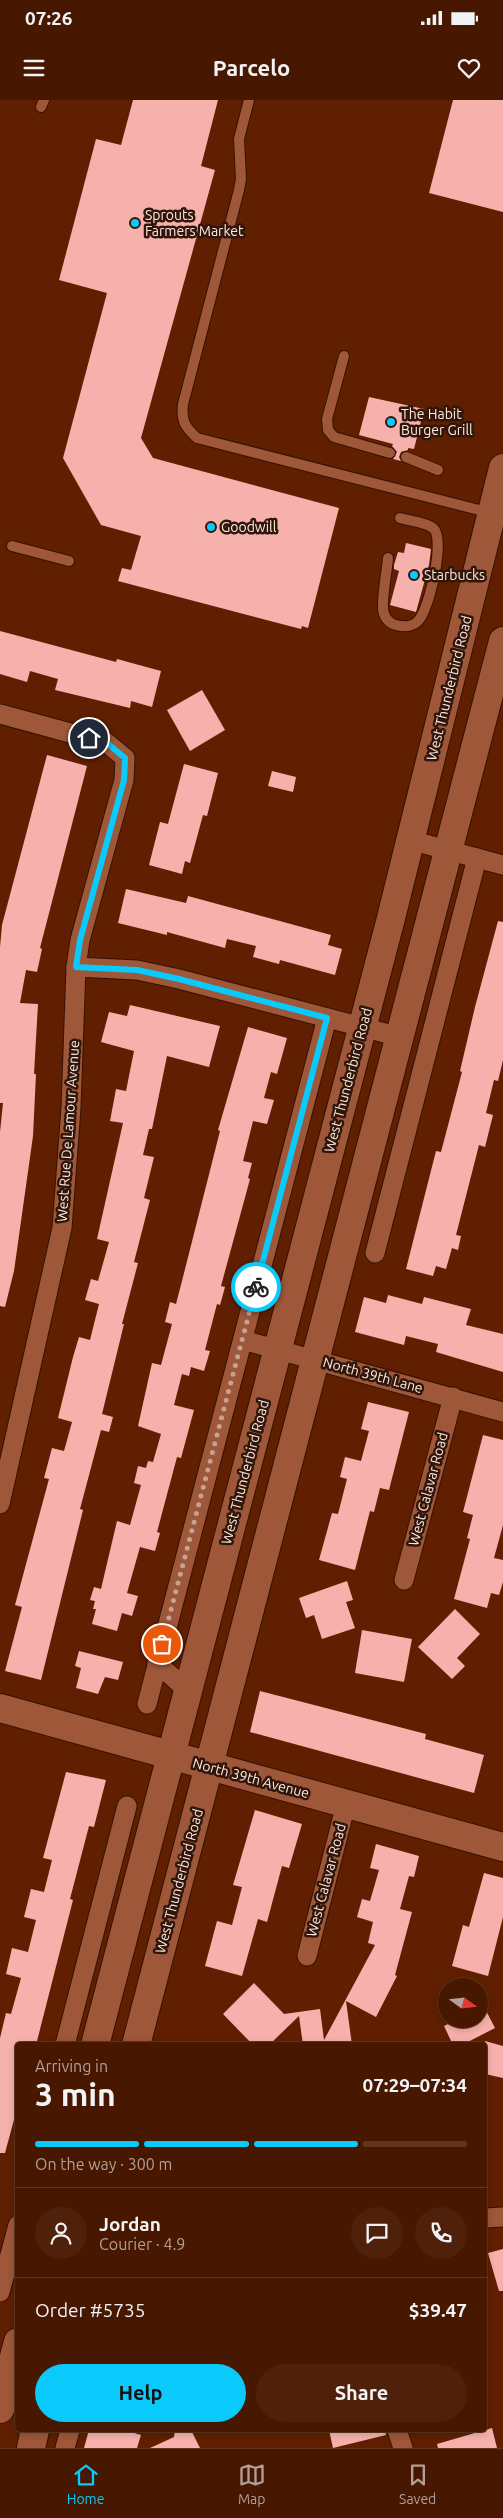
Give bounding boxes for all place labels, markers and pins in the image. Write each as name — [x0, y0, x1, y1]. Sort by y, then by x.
place label: Sprouts Farmers Market — [145, 207, 244, 239]
marker: Sprouts Farmers Market — [129, 217, 141, 229]
place label: The Habit Burger Grill — [401, 406, 473, 438]
marker: The Habit Burger Grill — [385, 416, 397, 428]
place label: Goodwill — [221, 519, 277, 535]
marker: Goodwill — [205, 521, 217, 533]
place label: Starbucks — [424, 567, 485, 583]
marker: Starbucks — [408, 569, 420, 581]
pin — [68, 717, 110, 759]
pin — [141, 1623, 183, 1665]

